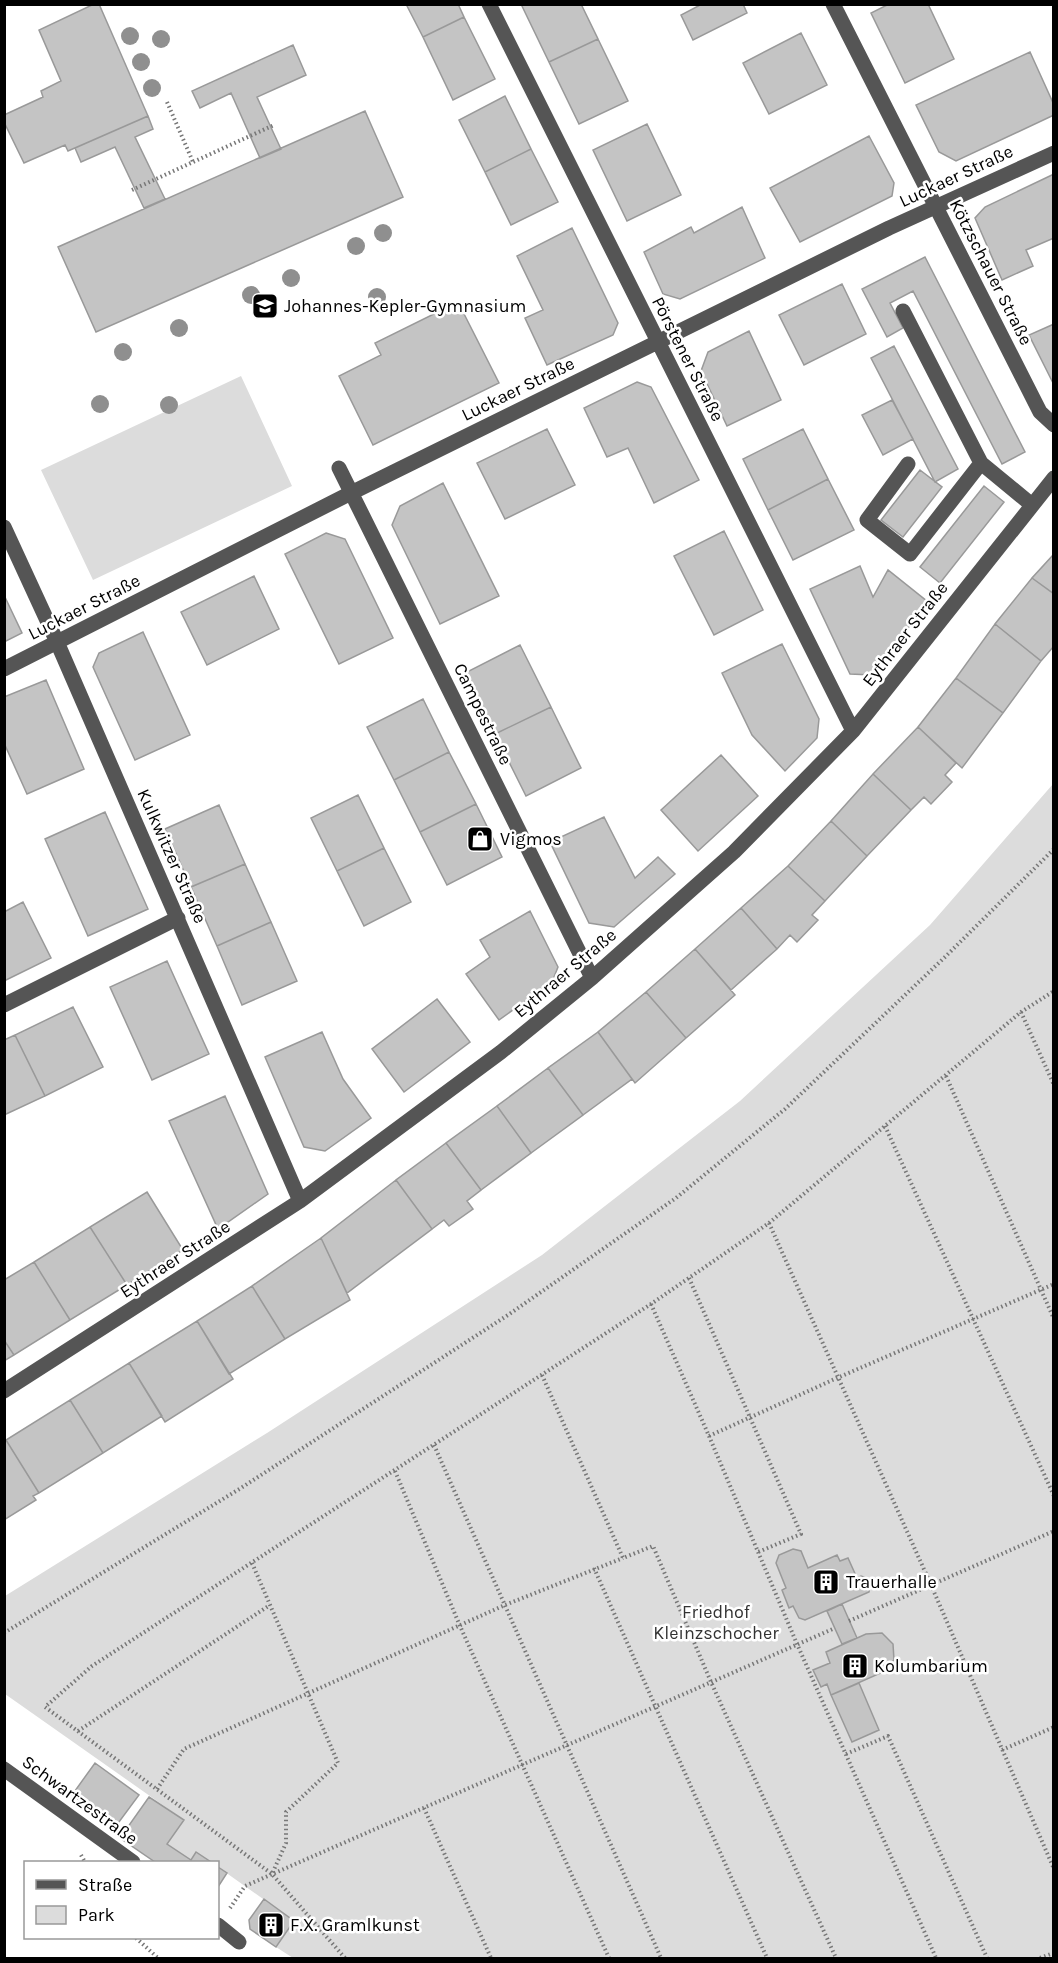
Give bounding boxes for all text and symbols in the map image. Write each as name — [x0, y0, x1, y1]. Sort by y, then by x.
street label: Luckaer Straße — [896, 140, 1016, 212]
street label: Kötzschauer Straße — [945, 195, 1037, 349]
school or university icon: Johannes-Kepler-Gymnasium — [250, 291, 280, 321]
street label: Pörstener Straße — [647, 293, 729, 425]
place label: Johannes-Kepler-Gymnasium — [284, 295, 526, 317]
street label: Luckaer Straße — [458, 352, 578, 426]
street label: Luckaer Straße — [24, 569, 144, 645]
street label: Eythraer Straße — [857, 577, 953, 691]
street label: Campestraße — [449, 660, 517, 768]
street label: Kulkwitzer Straße — [132, 785, 212, 927]
shop icon: Vigmos — [465, 824, 495, 854]
place label: Vigmos — [500, 828, 562, 850]
street label: Eythraer Straße — [509, 924, 621, 1022]
street label: Eythraer Straße — [116, 1215, 234, 1303]
building icon: Trauerhalle — [811, 1567, 841, 1597]
place label: Trauerhalle — [846, 1571, 937, 1593]
park label: Friedhof Kleinzschocher — [653, 1601, 779, 1644]
building icon: Kolumbarium — [840, 1651, 870, 1681]
place label: Kolumbarium — [874, 1655, 988, 1677]
street label: Schwartzestraße — [18, 1751, 142, 1849]
legend — [24, 1861, 219, 1939]
text: Straße — [78, 1874, 132, 1896]
text: Park — [78, 1904, 115, 1926]
building icon: F.X. Gramlkunst — [256, 1910, 286, 1940]
place label: F.X. Gramlkunst — [290, 1914, 420, 1936]

